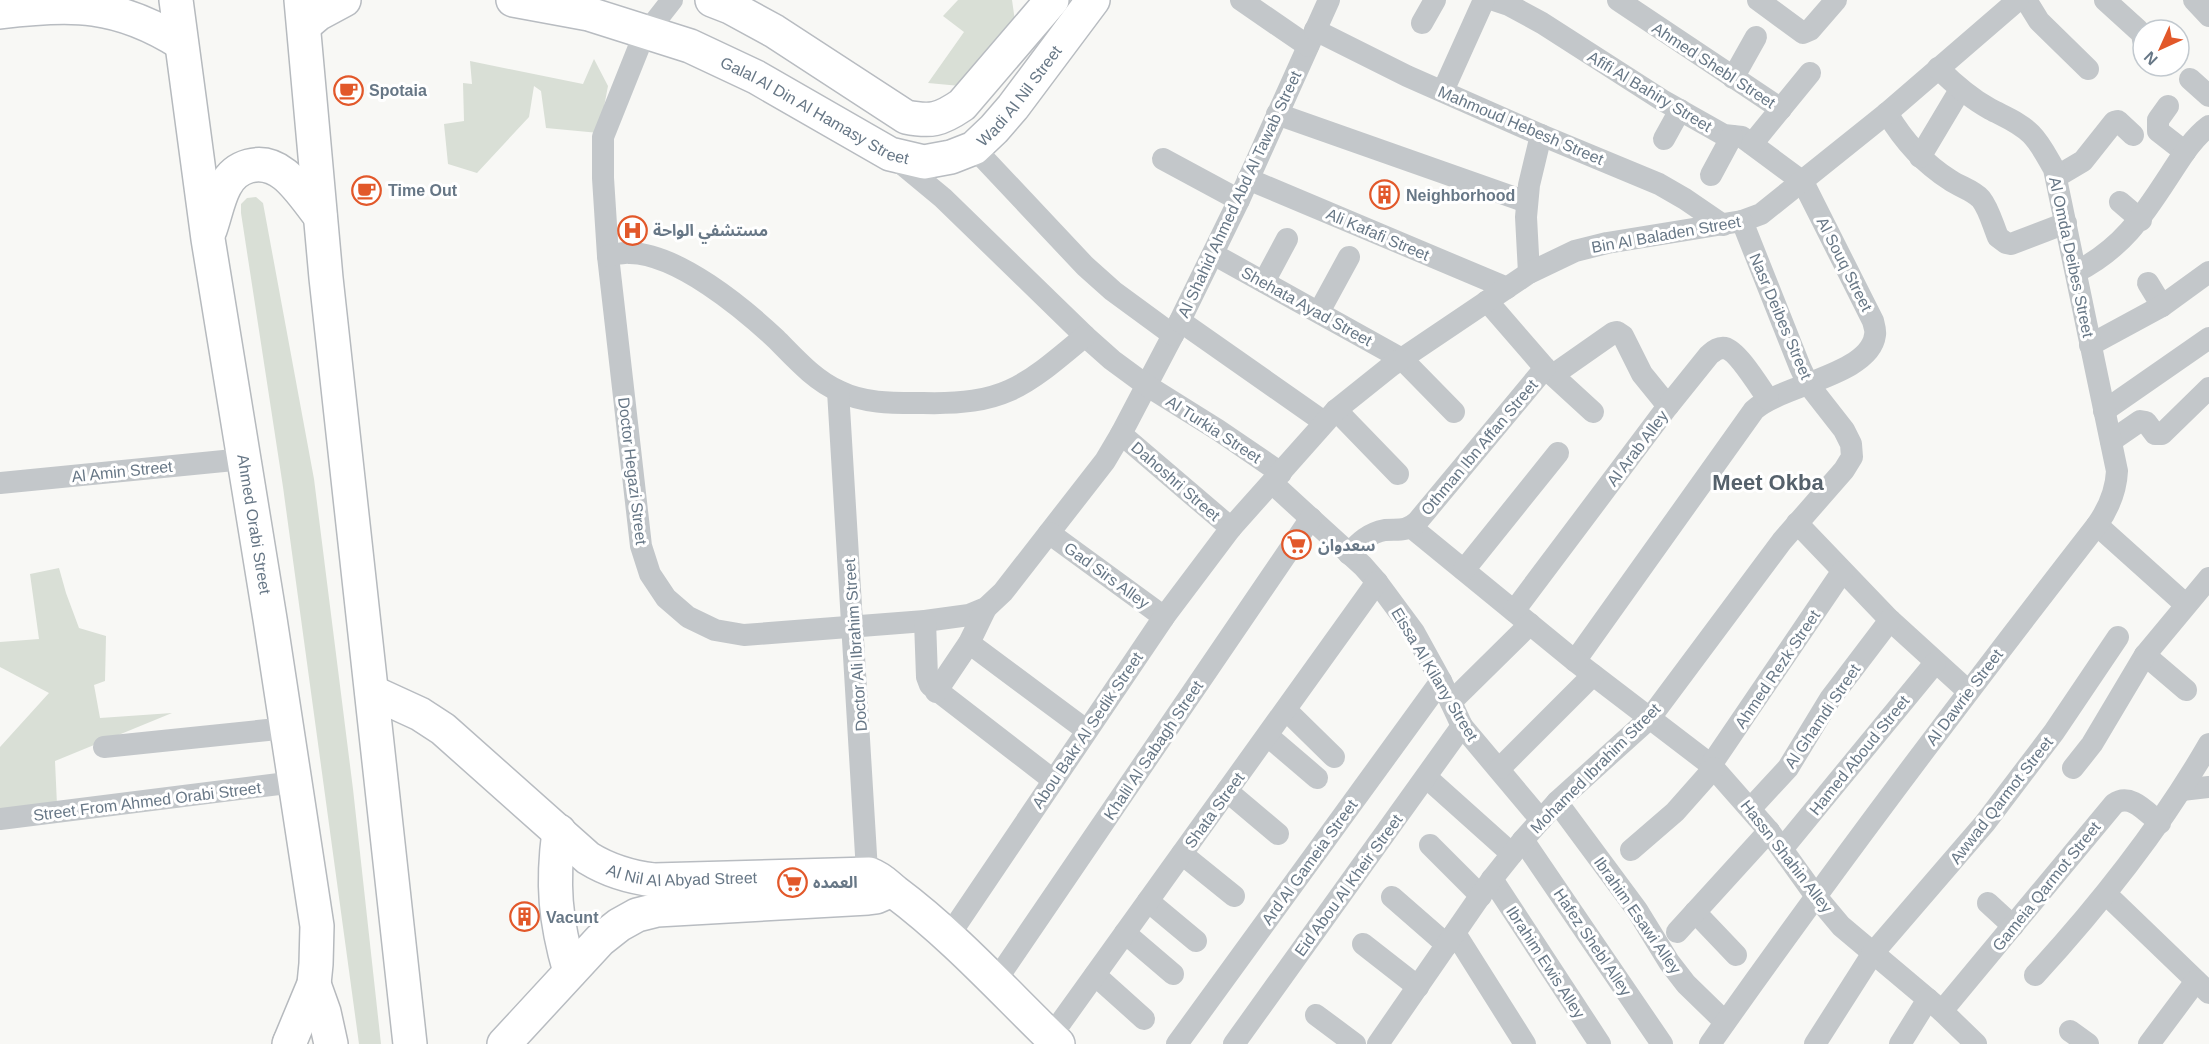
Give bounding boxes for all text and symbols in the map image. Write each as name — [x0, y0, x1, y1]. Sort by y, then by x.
north arrow — [2131, 18, 2191, 78]
street label: Ahmed Shebl Street — [1649, 19, 1779, 112]
street label: Wadi Al Nil Street — [974, 42, 1065, 150]
street label: Afifi Al Bahiry Street — [1585, 48, 1715, 135]
text: N — [2141, 48, 2161, 68]
street label: Galal Al Din Al Hamasy Street — [718, 54, 911, 167]
street label: Al Shahid Ahmed Abd Al Tawab Street — [1175, 68, 1304, 320]
cafe icon: Spotaia — [332, 74, 364, 106]
place label: Spotaia — [369, 82, 427, 99]
street label: Mahmoud Hebesh Street — [1436, 83, 1607, 168]
cafe icon: Time Out — [351, 174, 383, 206]
street label: Al Omda Deibes Street — [2046, 175, 2097, 339]
building icon: Neighborhood — [1369, 179, 1401, 211]
place label: Time Out — [388, 182, 458, 199]
place label: Neighborhood — [1406, 187, 1515, 204]
street label: Ali Kafafi Street — [1324, 205, 1432, 264]
street label: Bin Al Baladen Street — [1590, 213, 1743, 256]
hospital icon: مستشفي الواحة — [616, 214, 648, 246]
street label: Al Souq Street — [1814, 214, 1876, 315]
place label: مستشفي الواحة — [653, 222, 768, 244]
street label: Nasr Deibes Street — [1746, 251, 1815, 382]
street label: Shehata Ayad Street — [1239, 263, 1375, 350]
street label: Othman Ibn Affan Street — [1418, 376, 1541, 518]
street label: Al Turkia Street — [1163, 393, 1265, 467]
street label: Doctor Hegazi Street — [615, 396, 650, 546]
street label: Al Arab Alley — [1604, 407, 1671, 489]
street label: Dahoshri Street — [1128, 438, 1224, 525]
street label: Ahmed Orabi Street — [234, 453, 274, 596]
street label: Al Amin Street — [71, 458, 174, 485]
district label: Meet Okba — [1712, 470, 1824, 495]
supermarket icon: سعدوان — [1281, 529, 1313, 561]
place label: سعدوان — [1318, 537, 1375, 555]
street label: Gad Sirs Alley — [1061, 539, 1152, 612]
street label: Doctor Ali Ibrahim Street — [841, 557, 870, 732]
street label: Eissa Al Kilany Street — [1388, 605, 1481, 744]
street label: Ahmed Rezk Street — [1732, 607, 1824, 732]
street label: Al Dawrie Street — [1923, 646, 2006, 749]
street label: Abou Bakr Al Sedik Street — [1029, 649, 1146, 811]
street label: Al Ghamdi Street — [1781, 661, 1864, 772]
street label: Khalil Al Sabagh Street — [1101, 677, 1207, 823]
street label: Hamed Aboud Street — [1806, 692, 1913, 818]
street label: Mohamed Ibrahim Street — [1527, 700, 1664, 837]
street label: Awwad Qarmot Street — [1947, 733, 2057, 867]
street label: Shata Street — [1181, 769, 1248, 851]
street label: Street From Ahmed Orabi Street — [32, 779, 263, 824]
street label: Ard Al Gameia Street — [1258, 796, 1361, 928]
street label: Hassn Shahin Alley — [1737, 797, 1836, 916]
street label: Eid Abou Al Kheir Street — [1291, 811, 1406, 959]
street label: Gameia Qarmot Street — [1989, 818, 2104, 954]
street label: Ibrahim Esawi Alley — [1591, 854, 1684, 977]
street label: Al Nil Al Abyad Street — [604, 861, 758, 889]
supermarket icon: العمده — [776, 866, 808, 898]
place label: العمده — [813, 874, 858, 891]
street label: Hafez Shebl Alley — [1550, 886, 1635, 999]
building icon: Vacunt — [509, 901, 541, 933]
street label: Ibrahim Ewis Alley — [1503, 903, 1588, 1021]
place label: Vacunt — [546, 909, 599, 926]

